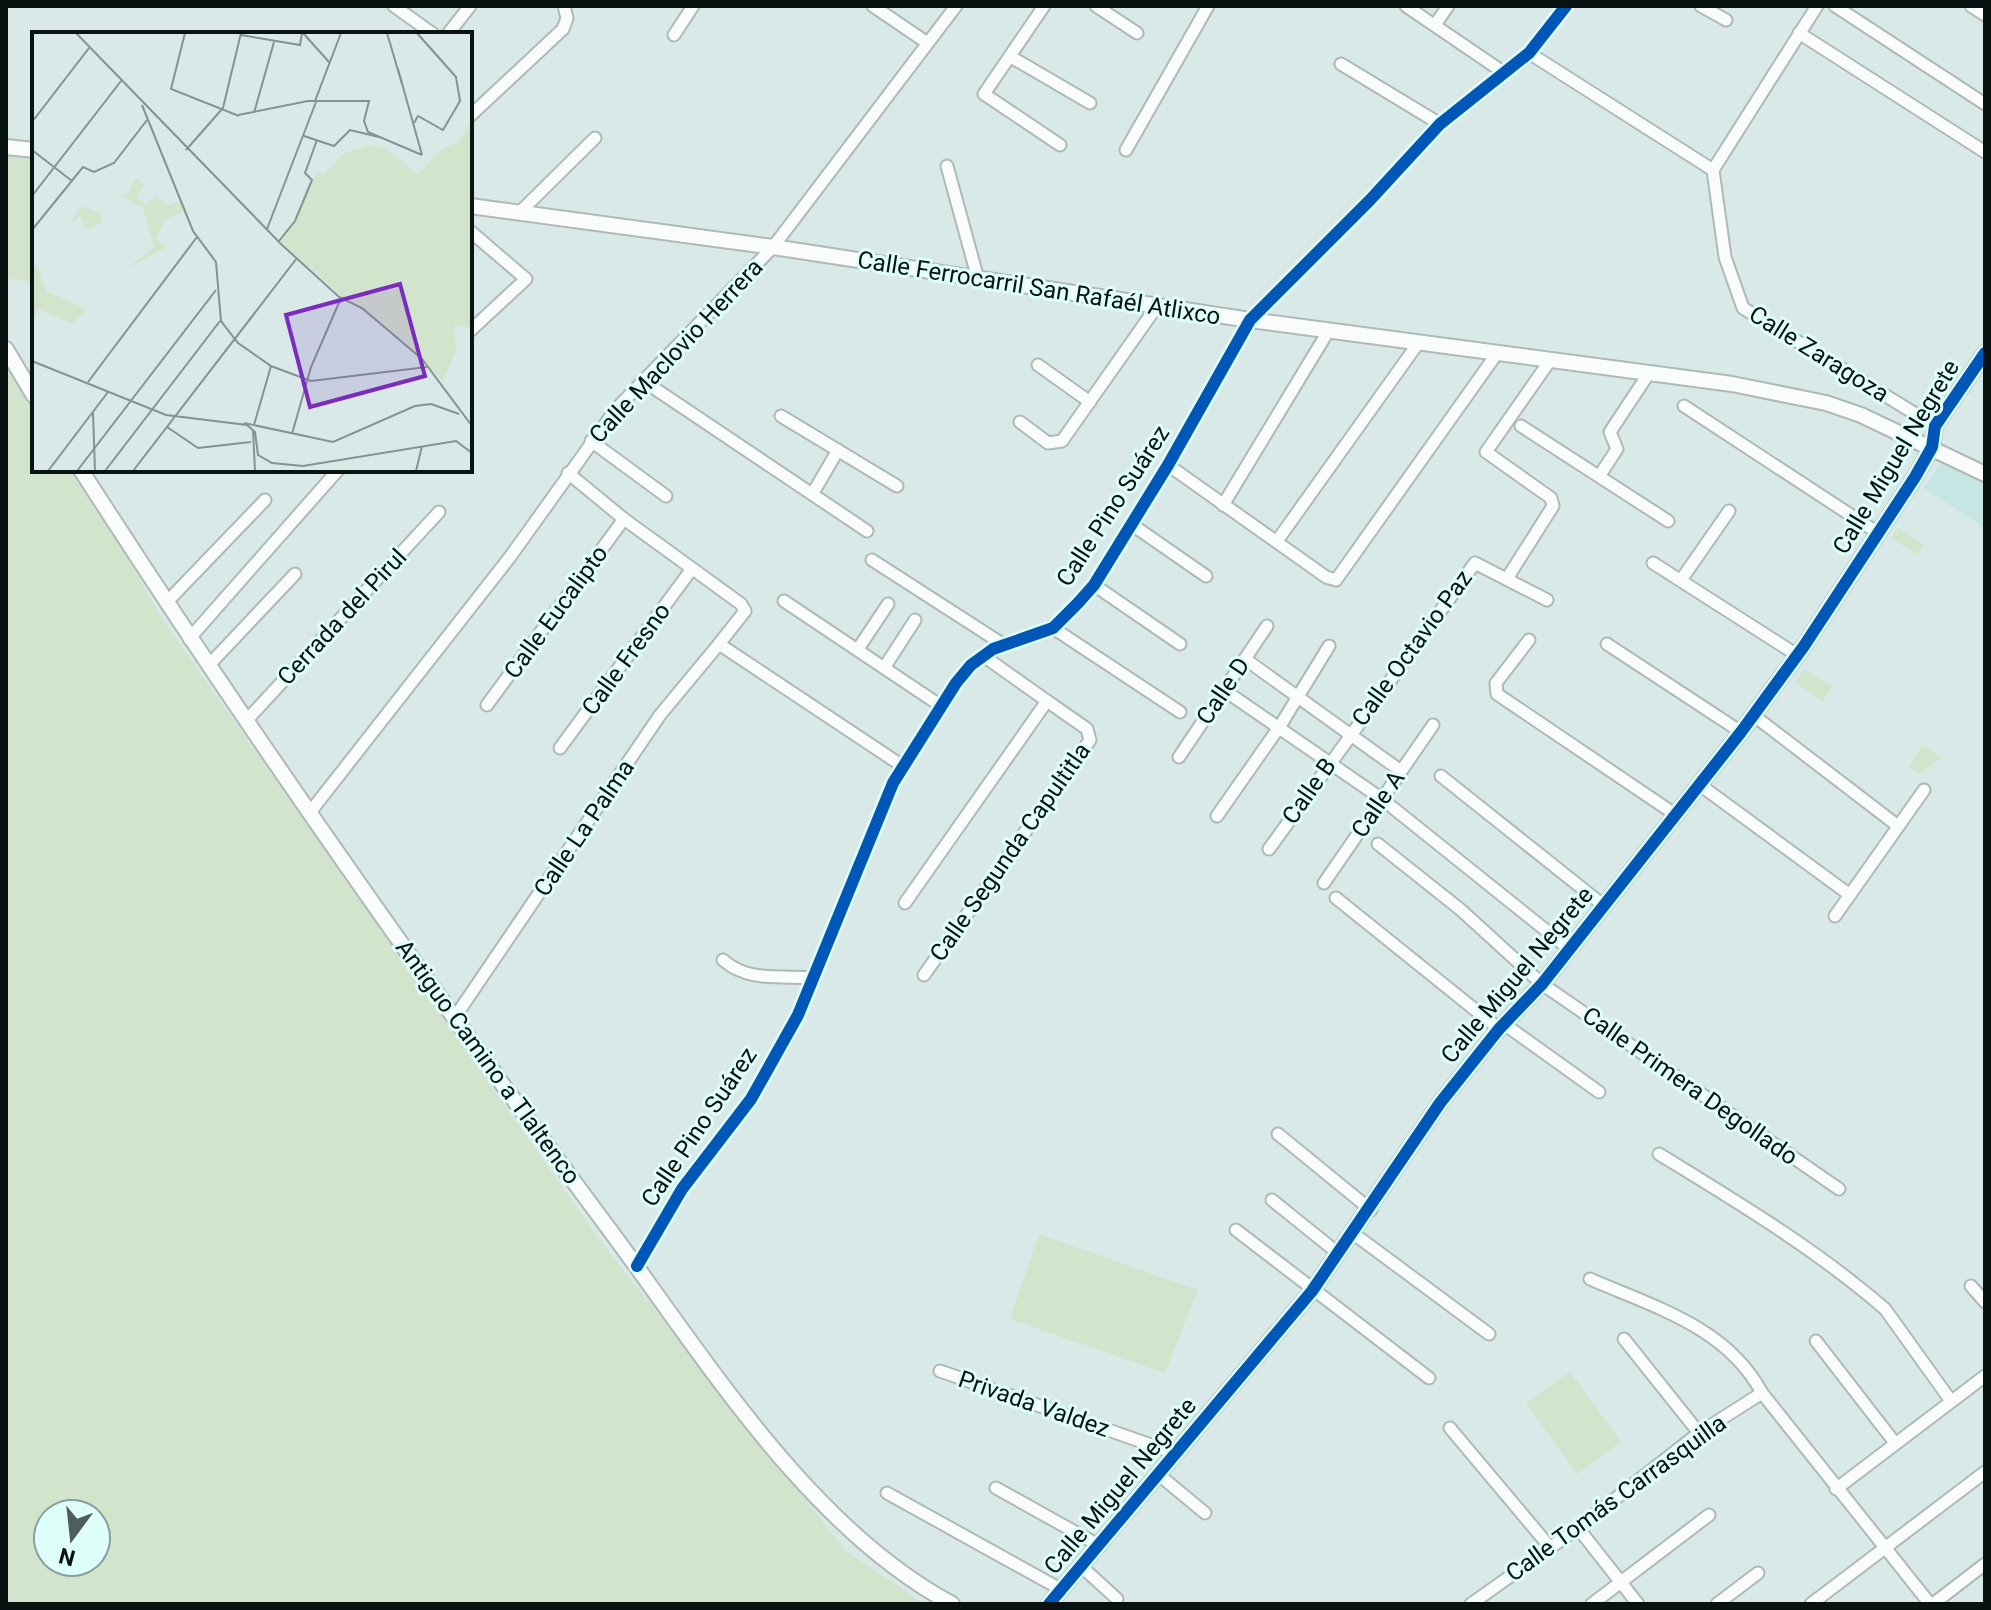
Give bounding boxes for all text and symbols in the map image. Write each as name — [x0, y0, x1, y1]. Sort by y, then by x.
inset map — [32, 32, 472, 472]
street label: Calle Ferrocarril San Rafaél Atlixco — [855, 245, 1223, 331]
street label: Calle Maclovio Herrera — [583, 253, 769, 449]
street label: Calle Zaragoza — [1744, 300, 1894, 408]
street label: Calle Miguel Negrete — [1827, 355, 1965, 559]
street label: Calle Pino Suárez — [1051, 420, 1175, 592]
street label: Calle Eucalipto — [498, 540, 614, 684]
street label: Cerrada del Pirul — [272, 543, 412, 691]
street label: Calle Octavio Paz — [1346, 564, 1478, 731]
street label: Calle Fresno — [576, 597, 676, 721]
street label: Calle D — [1190, 652, 1256, 730]
street label: Calle Segunda Capultitla — [924, 737, 1096, 967]
street label: Calle B — [1276, 753, 1342, 829]
street label: Calle La Palma — [528, 754, 640, 902]
street label: Calle A — [1346, 765, 1411, 843]
street label: Calle Miguel Negrete — [1435, 881, 1599, 1069]
street label: Antiguo Camino a Tlaltenco — [390, 934, 586, 1190]
street label: Calle Primera Degollado — [1577, 1001, 1803, 1171]
street label: Calle Pino Suárez — [635, 1042, 763, 1212]
street label: Privada Valdez — [955, 1365, 1113, 1443]
street label: Calle Miguel Negrete — [1038, 1392, 1202, 1580]
street label: Calle Tomás Carrasquilla — [1500, 1409, 1732, 1587]
north arrow — [32, 1498, 112, 1578]
text: N — [56, 1543, 78, 1571]

